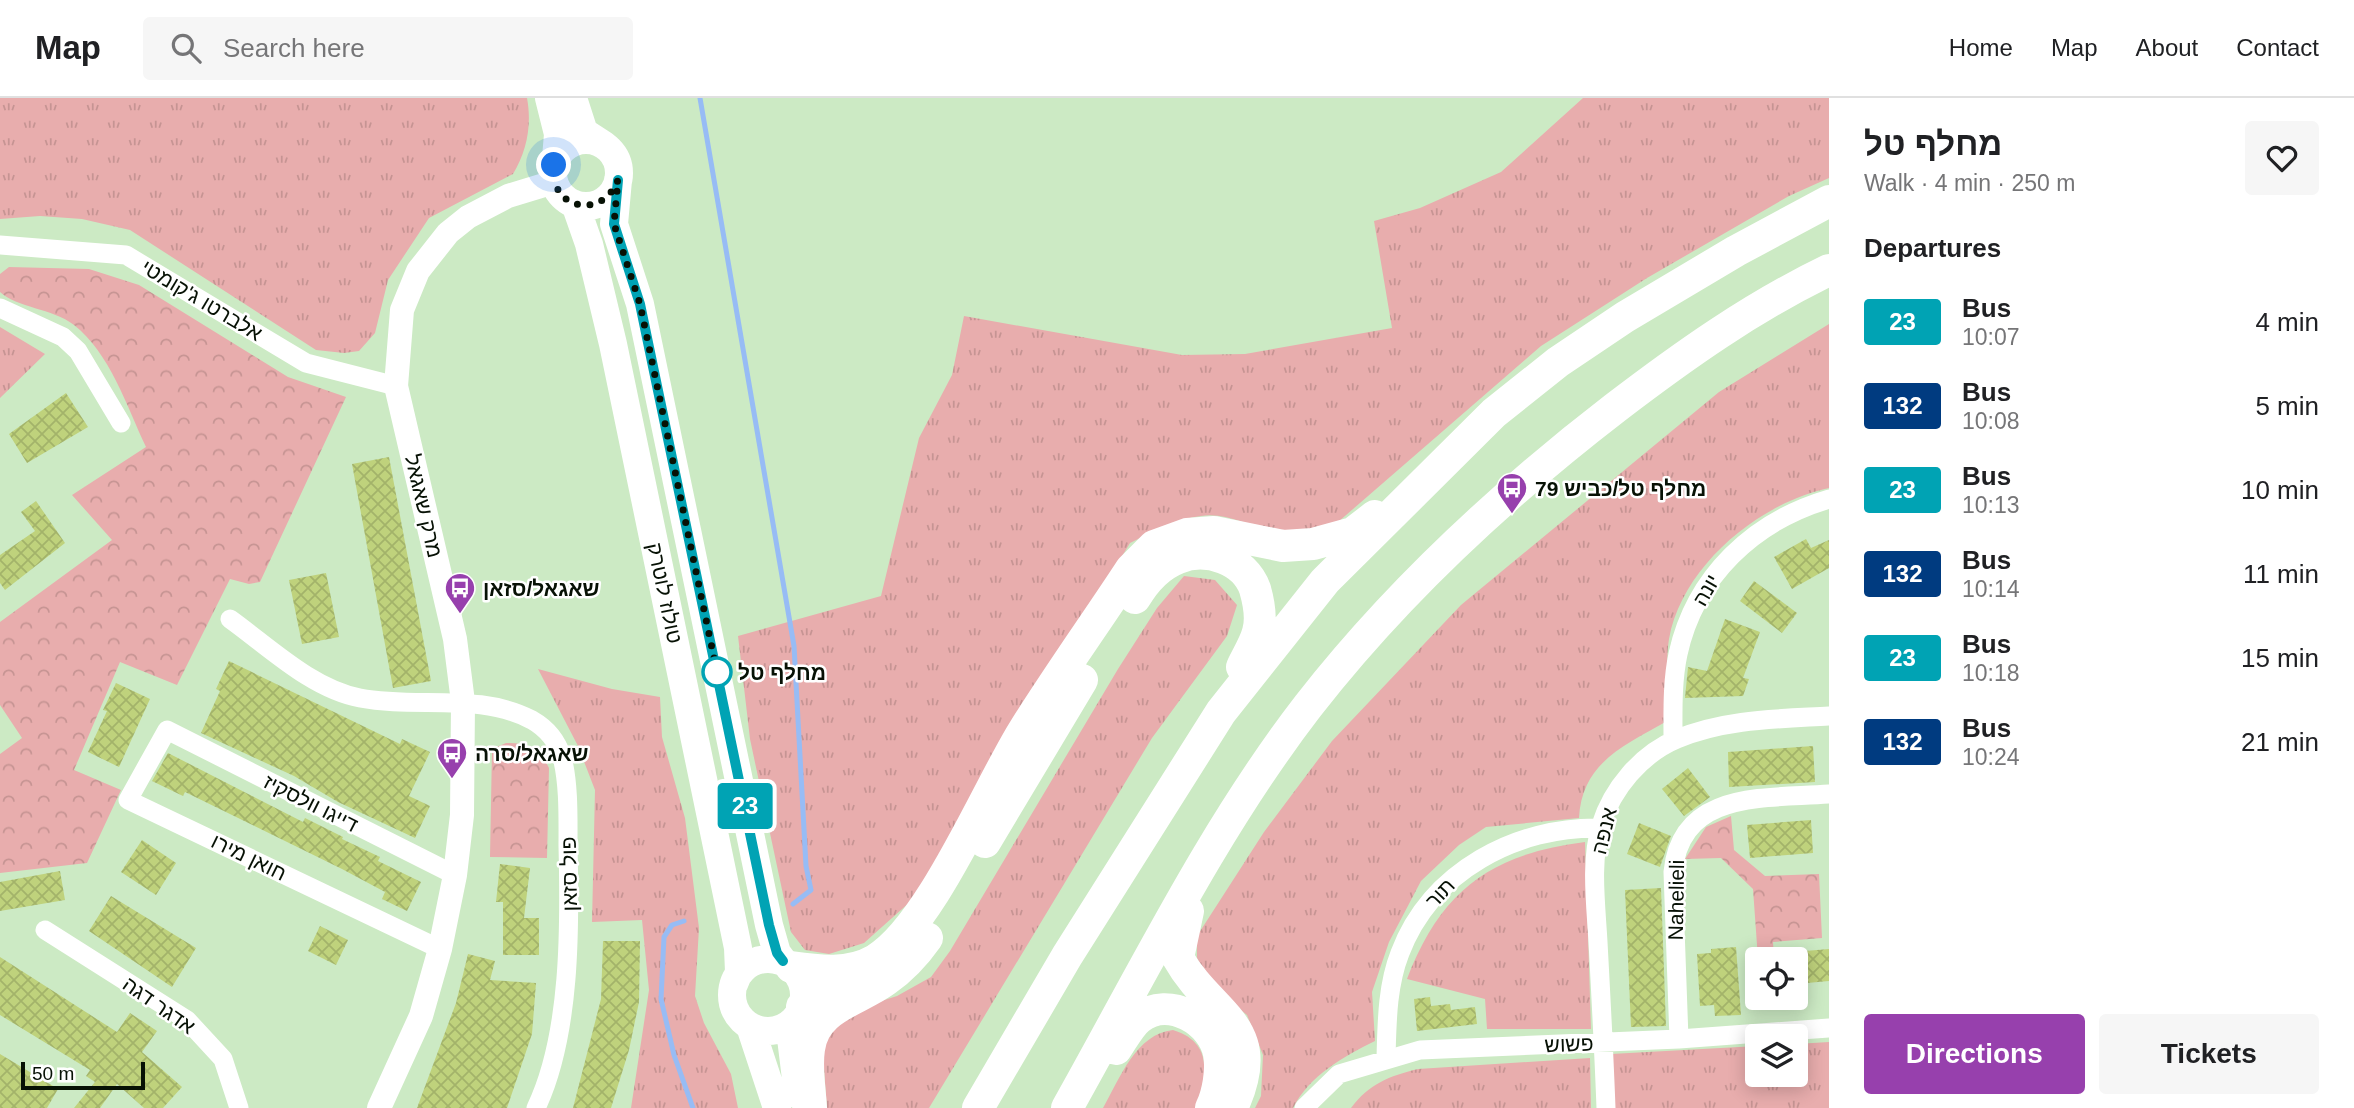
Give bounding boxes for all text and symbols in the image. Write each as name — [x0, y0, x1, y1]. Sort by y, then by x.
search box — [143, 17, 633, 80]
text: Map — [35, 29, 101, 66]
icon: search — [167, 29, 205, 67]
text: Search here — [223, 33, 365, 63]
text: Home — [1949, 34, 2013, 61]
text: Map — [2051, 34, 2098, 61]
text: About — [2136, 34, 2198, 61]
text: Contact — [2236, 34, 2319, 61]
button: heart — [2245, 121, 2319, 195]
text: מחלף טל — [1864, 125, 2002, 162]
your location — [536, 147, 571, 182]
text: Walk · 4 min · 250 m — [1864, 170, 2075, 196]
text: Departures — [1864, 233, 2001, 263]
street label: אלברטו ג'קומטי — [138, 255, 266, 345]
text: Bus — [1962, 293, 2011, 323]
text: 4 min — [2255, 307, 2319, 337]
text: 23 — [1889, 308, 1916, 335]
text: 10:07 — [1962, 324, 2020, 350]
text: Bus — [1962, 377, 2011, 407]
text: 5 min — [2255, 391, 2319, 421]
text: 132 — [1882, 392, 1923, 419]
text: 10:08 — [1962, 408, 2020, 434]
street label: מרק שאגאל — [401, 452, 447, 560]
text: Bus — [1962, 461, 2011, 491]
bus stop icon: מחלף טל/כביש 79 — [1495, 471, 1529, 515]
text: 10 min — [2241, 475, 2319, 505]
text: 23 — [1889, 476, 1916, 503]
place label: מחלף טל/כביש 79 — [1535, 477, 1706, 500]
text: 10:13 — [1962, 492, 2020, 518]
street label: טולוז לוטרק — [643, 541, 687, 645]
text: Bus — [1962, 545, 2011, 575]
text: 11 min — [2243, 559, 2319, 589]
text: 132 — [1882, 560, 1923, 587]
street label: יונה — [1688, 570, 1724, 610]
bus stop icon: שאגאל/סזאן — [443, 571, 477, 615]
text: 10:14 — [1962, 576, 2020, 602]
place label: שאגאל/סזאן — [483, 577, 600, 600]
text: Bus — [1962, 629, 2011, 659]
text: 15 min — [2241, 643, 2319, 673]
text: 23 — [1889, 644, 1916, 671]
marker: מחלף טל — [702, 657, 732, 687]
text: 10:18 — [1962, 660, 2020, 686]
place label: מחלף טל — [738, 661, 826, 684]
text: Bus — [1962, 713, 2011, 743]
text: 21 min — [2241, 727, 2319, 757]
text: 132 — [1882, 728, 1923, 755]
bus stop icon: שאגאל/סרה — [435, 736, 469, 780]
place label: שאגאל/סרה — [475, 742, 588, 765]
text: 10:24 — [1962, 744, 2020, 770]
street label: דייגו וולסקיז — [260, 770, 362, 837]
line badge: 23 — [714, 783, 776, 829]
text: 23 — [732, 792, 758, 819]
street label: אנפה — [1587, 805, 1621, 857]
street label: חואן מירו — [208, 829, 290, 885]
street label: פול סזאן — [557, 836, 581, 912]
street label: Nahelieli — [1664, 860, 1688, 940]
street label: תור — [1421, 874, 1459, 912]
map controls — [1745, 947, 1808, 1087]
button: locate — [1745, 947, 1808, 1010]
street label: אדגר דגה — [119, 972, 199, 1038]
button: Directions — [1864, 1014, 2085, 1094]
button: Tickets — [2099, 1014, 2319, 1094]
button: layers — [1745, 1024, 1808, 1087]
street label: פשוש — [1544, 1032, 1594, 1056]
scale bar — [21, 1059, 145, 1091]
text: 50 m — [32, 1063, 74, 1084]

